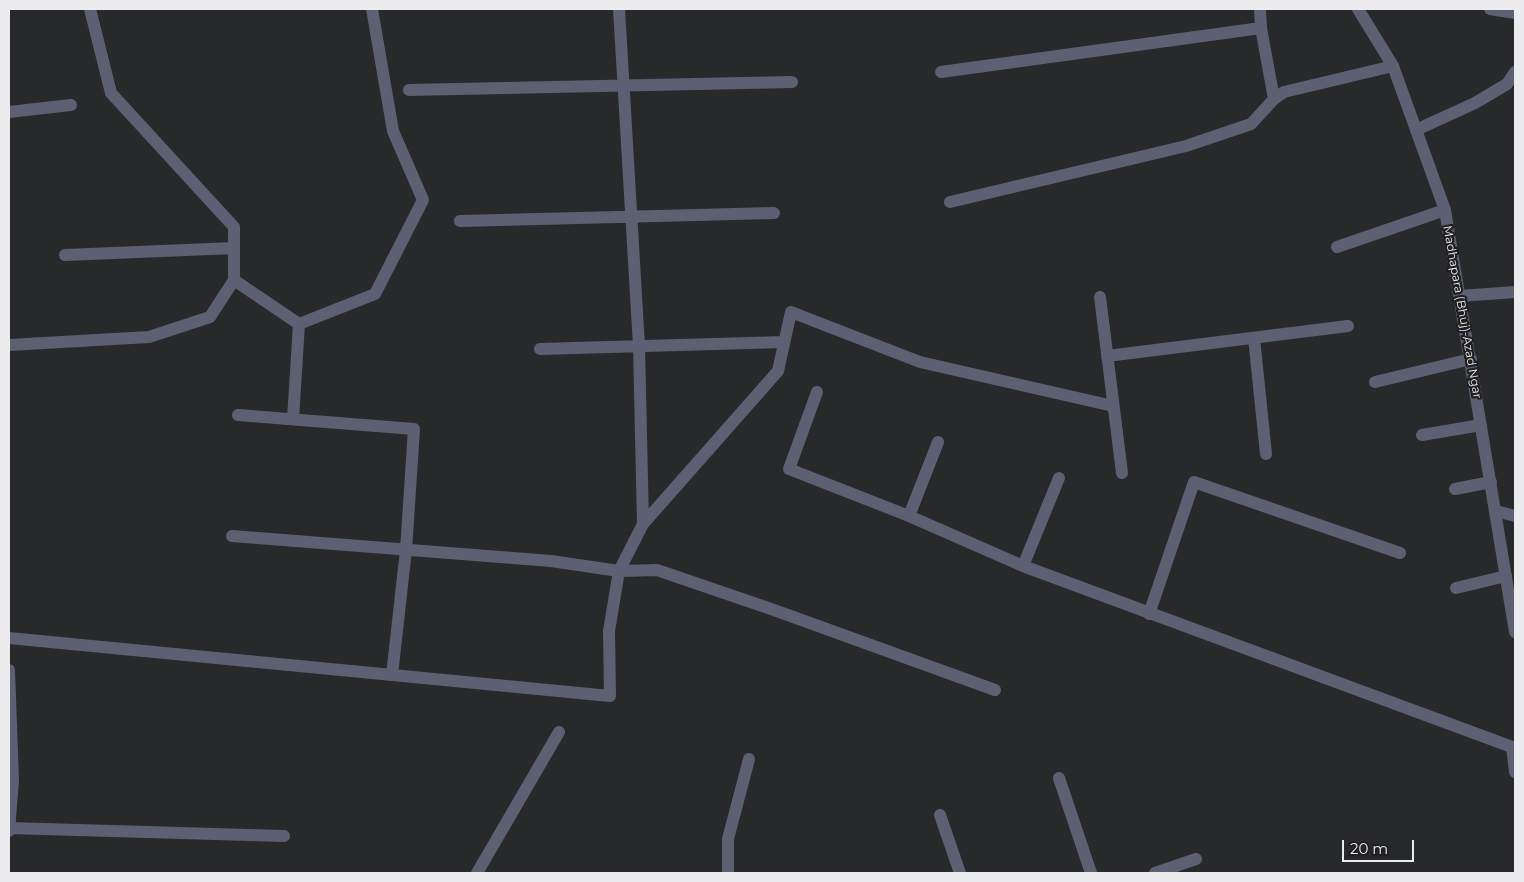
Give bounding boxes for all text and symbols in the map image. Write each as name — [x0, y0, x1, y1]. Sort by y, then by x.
street label: Madhapara (Bhuj)-Azad Ngar — [1440, 224, 1484, 400]
scale bar — [1344, 830, 1416, 862]
text: 20 m — [1350, 839, 1388, 858]

